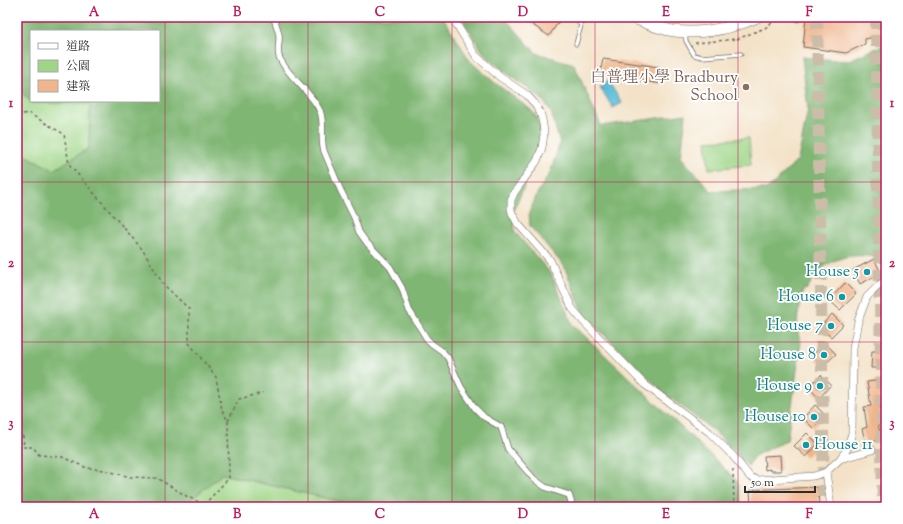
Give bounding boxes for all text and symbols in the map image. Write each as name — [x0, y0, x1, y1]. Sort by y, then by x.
text: A — [89, 4, 100, 22]
text: B — [233, 4, 242, 22]
text: C — [375, 4, 385, 22]
text: D — [518, 4, 528, 22]
text: E — [662, 4, 670, 22]
text: F — [805, 4, 813, 22]
legend — [30, 30, 160, 102]
text: 道路 — [66, 38, 90, 56]
text: 公園 — [66, 58, 90, 76]
place label: 白普理小學 Bradbury School — [590, 67, 739, 108]
text: 建築 — [66, 78, 90, 96]
marker: 白普理小學 Bradbury School — [741, 82, 751, 92]
text: 1 — [9, 95, 14, 113]
text: 1 — [890, 95, 895, 113]
text: 2 — [8, 255, 15, 273]
text: 2 — [889, 255, 896, 273]
place label: House 5 — [806, 261, 860, 284]
marker: House 5 — [862, 267, 872, 277]
place label: House 6 — [778, 286, 834, 309]
marker: House 6 — [837, 292, 847, 302]
place label: House 7 — [767, 315, 823, 338]
marker: House 7 — [826, 321, 836, 331]
place label: House 8 — [760, 344, 816, 367]
marker: House 8 — [819, 350, 829, 360]
place label: House 9 — [756, 375, 812, 398]
marker: House 9 — [815, 381, 825, 391]
place label: House 10 — [744, 406, 806, 429]
marker: House 10 — [809, 412, 819, 422]
text: 3 — [8, 415, 14, 433]
text: 3 — [889, 415, 895, 433]
place label: House 11 — [814, 434, 873, 457]
marker: House 11 — [801, 440, 811, 450]
scale bar — [745, 468, 815, 494]
text: 50 m — [750, 474, 774, 492]
text: A — [89, 506, 100, 524]
text: B — [233, 506, 242, 524]
text: C — [375, 506, 385, 524]
text: D — [518, 506, 528, 524]
text: E — [662, 506, 670, 524]
text: F — [805, 506, 813, 524]

